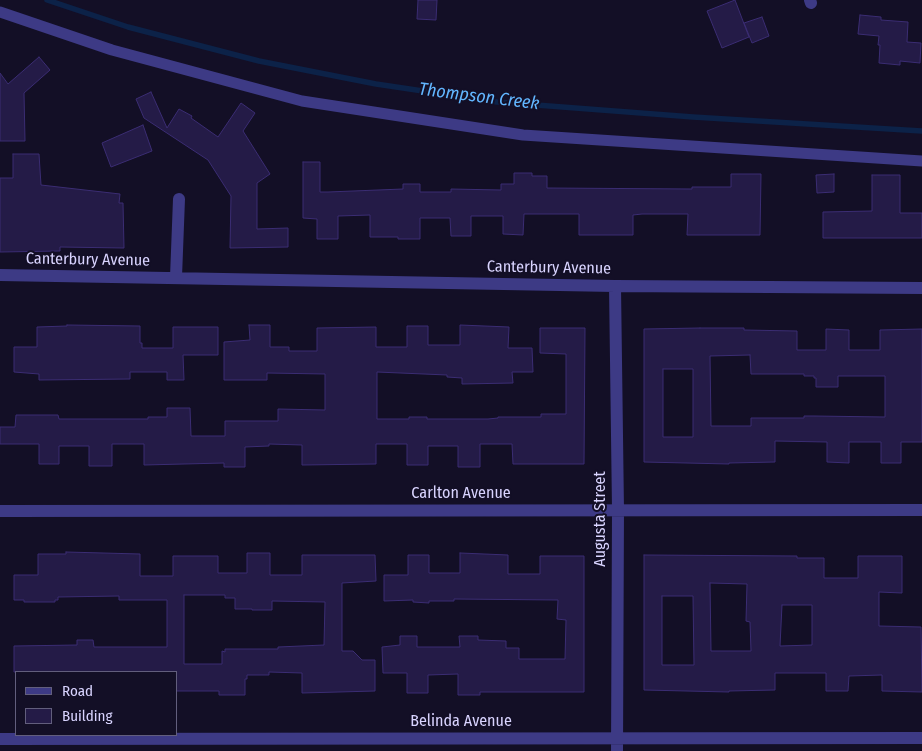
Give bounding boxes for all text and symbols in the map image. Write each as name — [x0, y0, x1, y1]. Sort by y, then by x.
water label: Thompson Creek — [417, 79, 541, 115]
street label: Canterbury Avenue — [26, 249, 150, 271]
street label: Canterbury Avenue — [487, 257, 611, 279]
street label: Augusta Street — [591, 471, 611, 567]
street label: Carlton Avenue — [411, 484, 511, 504]
legend — [15, 671, 178, 736]
text: Road — [62, 682, 93, 700]
text: Building — [62, 707, 113, 725]
street label: Belinda Avenue — [410, 712, 512, 732]

